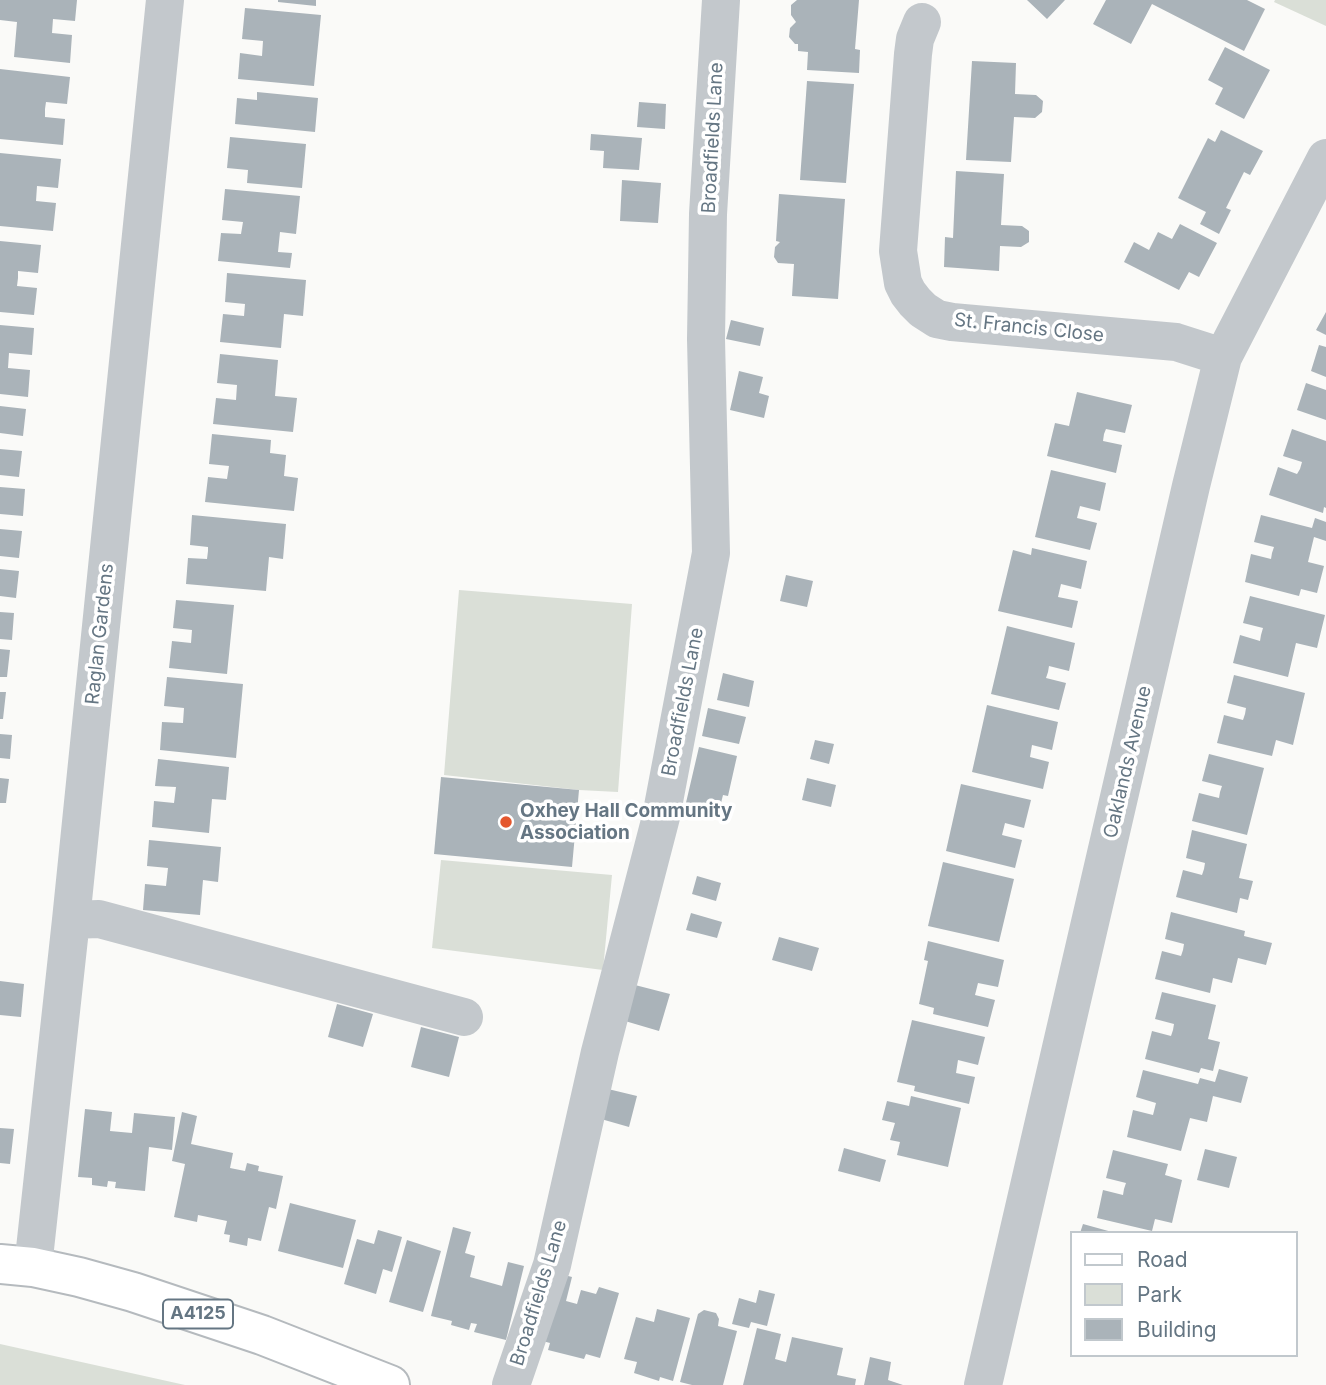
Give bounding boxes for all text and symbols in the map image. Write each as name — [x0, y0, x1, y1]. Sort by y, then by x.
street label: Broadfields Lane — [698, 62, 728, 214]
street label: St. Francis Close — [953, 309, 1105, 347]
street label: Raglan Gardens — [81, 562, 119, 706]
street label: Broadfields Lane — [657, 626, 709, 778]
street label: Oaklands Avenue — [1099, 683, 1157, 841]
place label: Oxhey Hall Community Association — [520, 800, 732, 844]
marker: Oxhey Hall Community Association — [498, 814, 514, 830]
street label: Broadfields Lane — [506, 1217, 572, 1369]
legend — [1070, 1231, 1298, 1357]
text: Road — [1137, 1247, 1188, 1272]
text: Park — [1137, 1282, 1182, 1307]
road number: A4125 — [163, 1300, 233, 1329]
text: Building — [1137, 1317, 1217, 1342]

